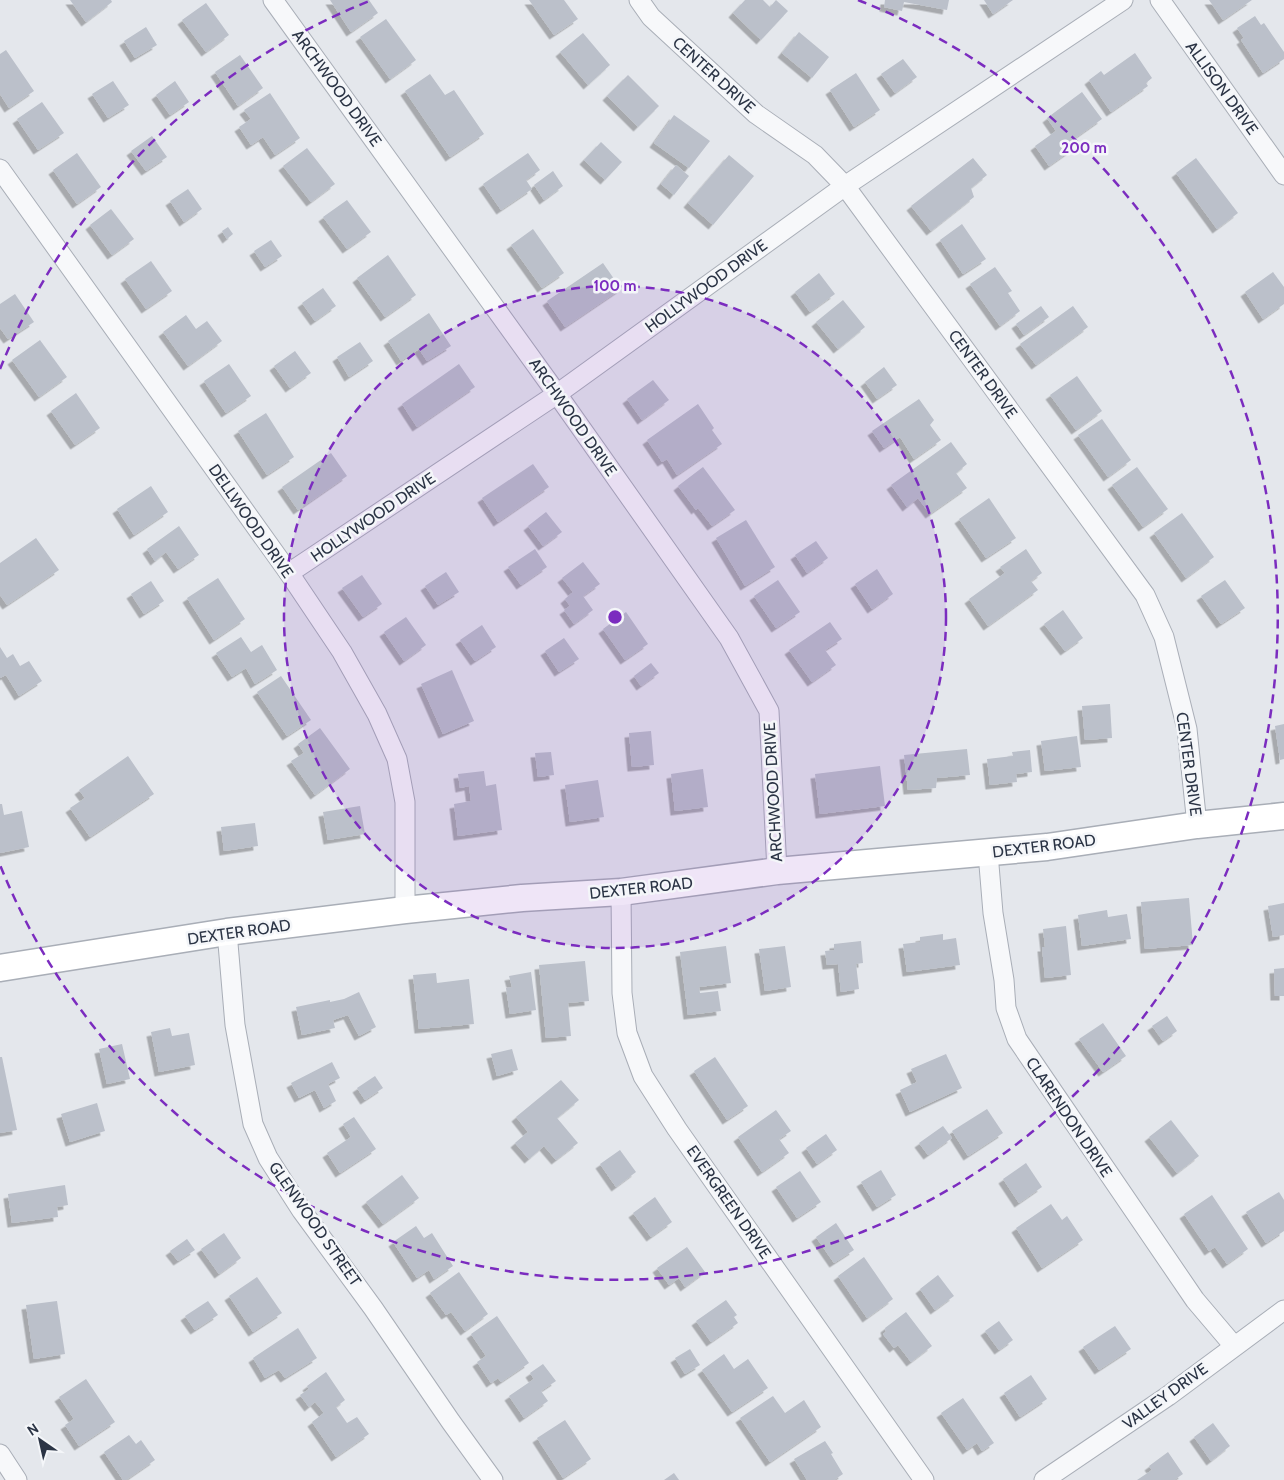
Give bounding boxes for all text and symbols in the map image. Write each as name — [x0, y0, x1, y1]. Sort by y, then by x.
street label: ARCHWOOD DRIVE — [288, 26, 386, 150]
street label: CENTER DRIVE — [669, 33, 759, 117]
street label: ALLISON DRIVE — [1182, 38, 1262, 138]
text: 200 m — [1061, 139, 1107, 157]
street label: HOLLYWOOD DRIVE — [641, 235, 771, 337]
text: 100 m — [593, 277, 637, 295]
street label: CENTER DRIVE — [945, 326, 1022, 422]
street label: ARCHWOOD DRIVE — [525, 354, 621, 480]
street label: DELLWOOD DRIVE — [205, 460, 297, 582]
street label: HOLLYWOOD DRIVE — [307, 468, 439, 566]
centre of rings — [606, 608, 624, 626]
street label: CENTER DRIVE — [1172, 711, 1206, 817]
street label: ARCHWOOD DRIVE — [760, 722, 786, 862]
street label: DEXTER ROAD — [991, 830, 1097, 862]
street label: DEXTER ROAD — [588, 873, 694, 903]
street label: DEXTER ROAD — [186, 915, 292, 949]
street label: CLARENDON DRIVE — [1022, 1054, 1116, 1181]
street label: EVERGREEN DRIVE — [683, 1142, 775, 1262]
street label: GLENWOOD STREET — [265, 1158, 365, 1290]
street label: VALLEY DRIVE — [1119, 1359, 1211, 1433]
north arrow — [15, 1415, 65, 1465]
text: N — [24, 1419, 42, 1439]

